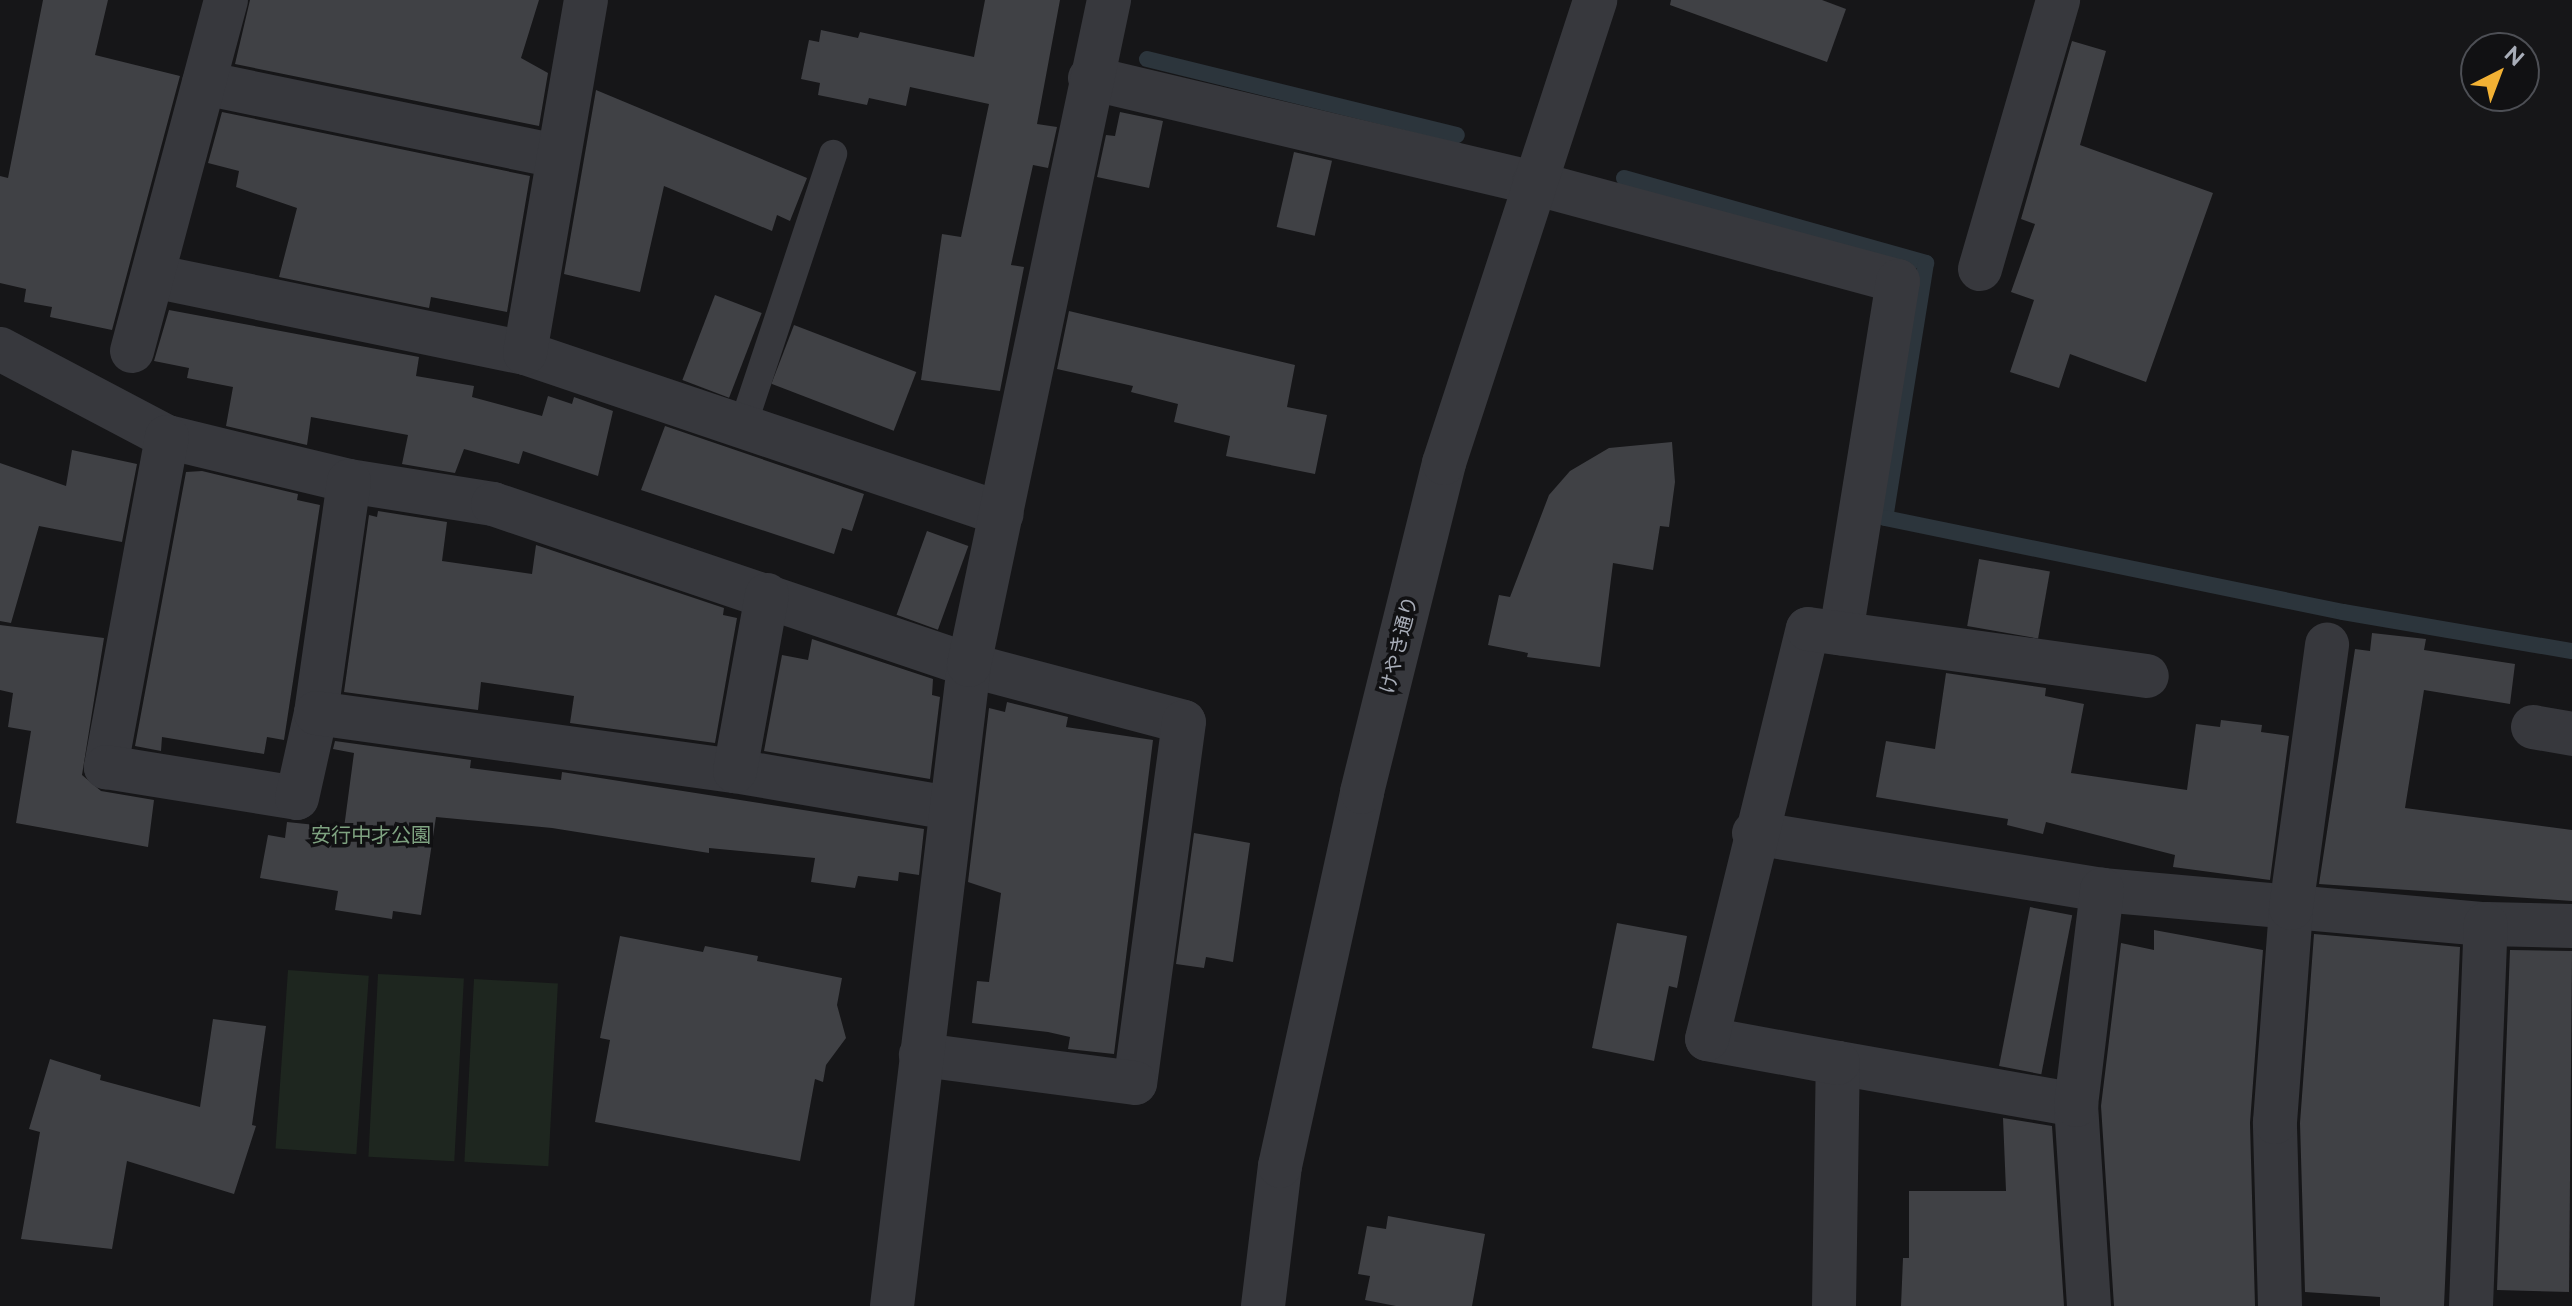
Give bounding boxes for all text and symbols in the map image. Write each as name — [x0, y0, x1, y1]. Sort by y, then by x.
north arrow — [2460, 32, 2540, 112]
text: N — [2500, 40, 2530, 71]
street label: けやき通り — [1375, 594, 1423, 696]
park label: 安行中才公園 — [311, 823, 431, 847]

